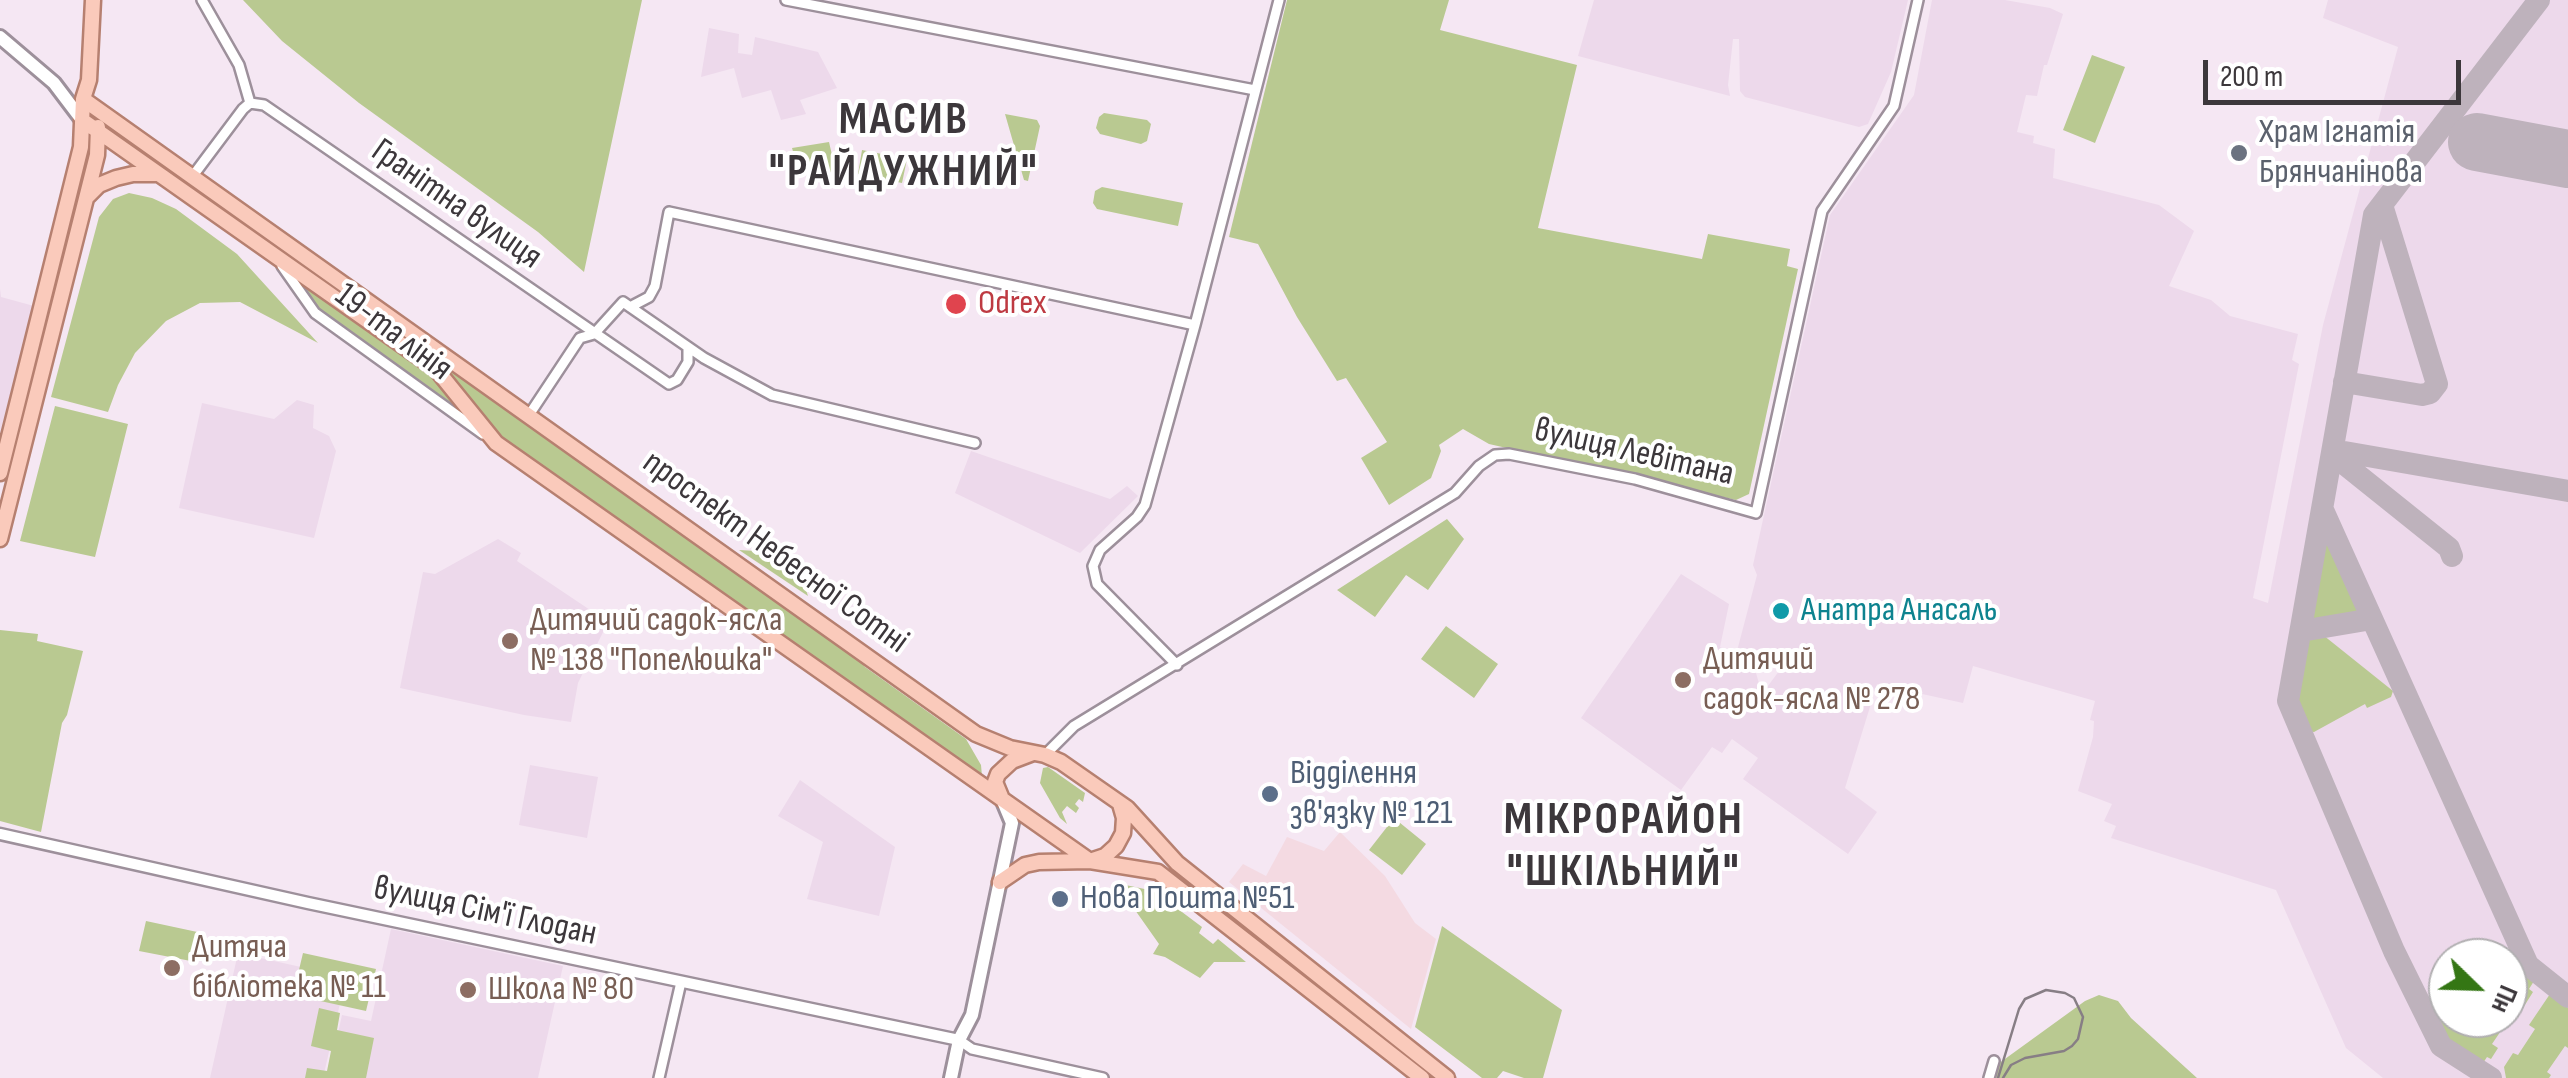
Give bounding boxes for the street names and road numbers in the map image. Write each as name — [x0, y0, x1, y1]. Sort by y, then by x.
street label: Гранітна вулиця — [363, 131, 549, 279]
street label: 19-та лінія — [326, 275, 460, 391]
street label: вулиця Левітана — [1530, 410, 1738, 496]
street label: проспект Небесної Сотні — [634, 442, 916, 664]
street label: вулиця Сім'ї Глодан — [370, 868, 600, 956]

